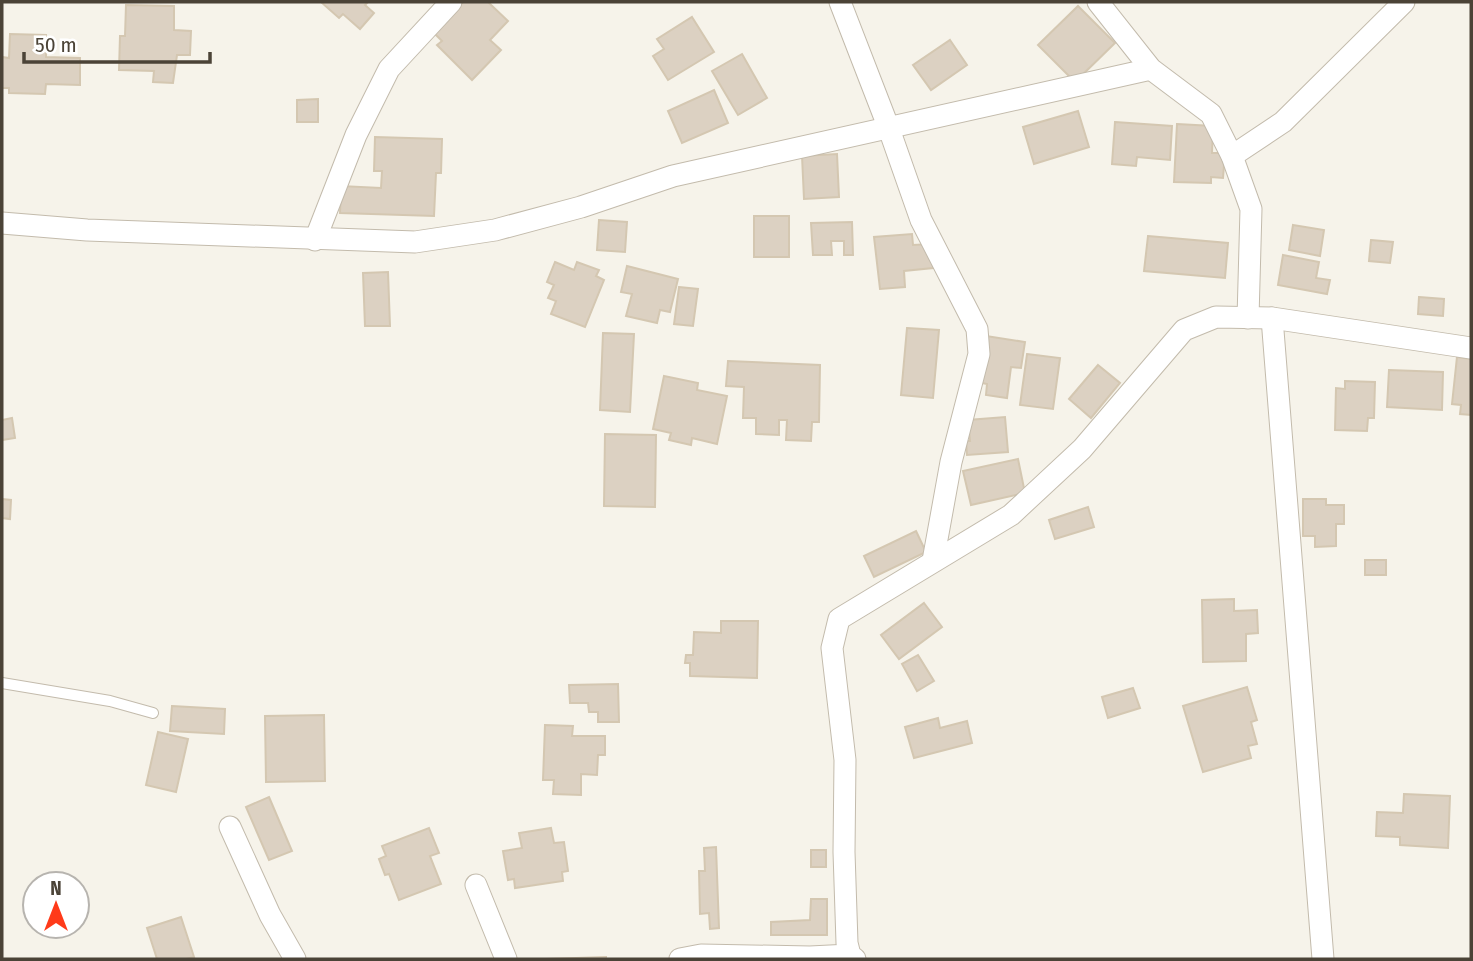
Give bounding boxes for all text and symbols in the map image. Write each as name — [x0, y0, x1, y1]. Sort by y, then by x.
scale bar — [24, 21, 210, 65]
text: 50 m — [35, 32, 77, 58]
north arrow — [21, 870, 91, 940]
text: N — [50, 877, 62, 900]

